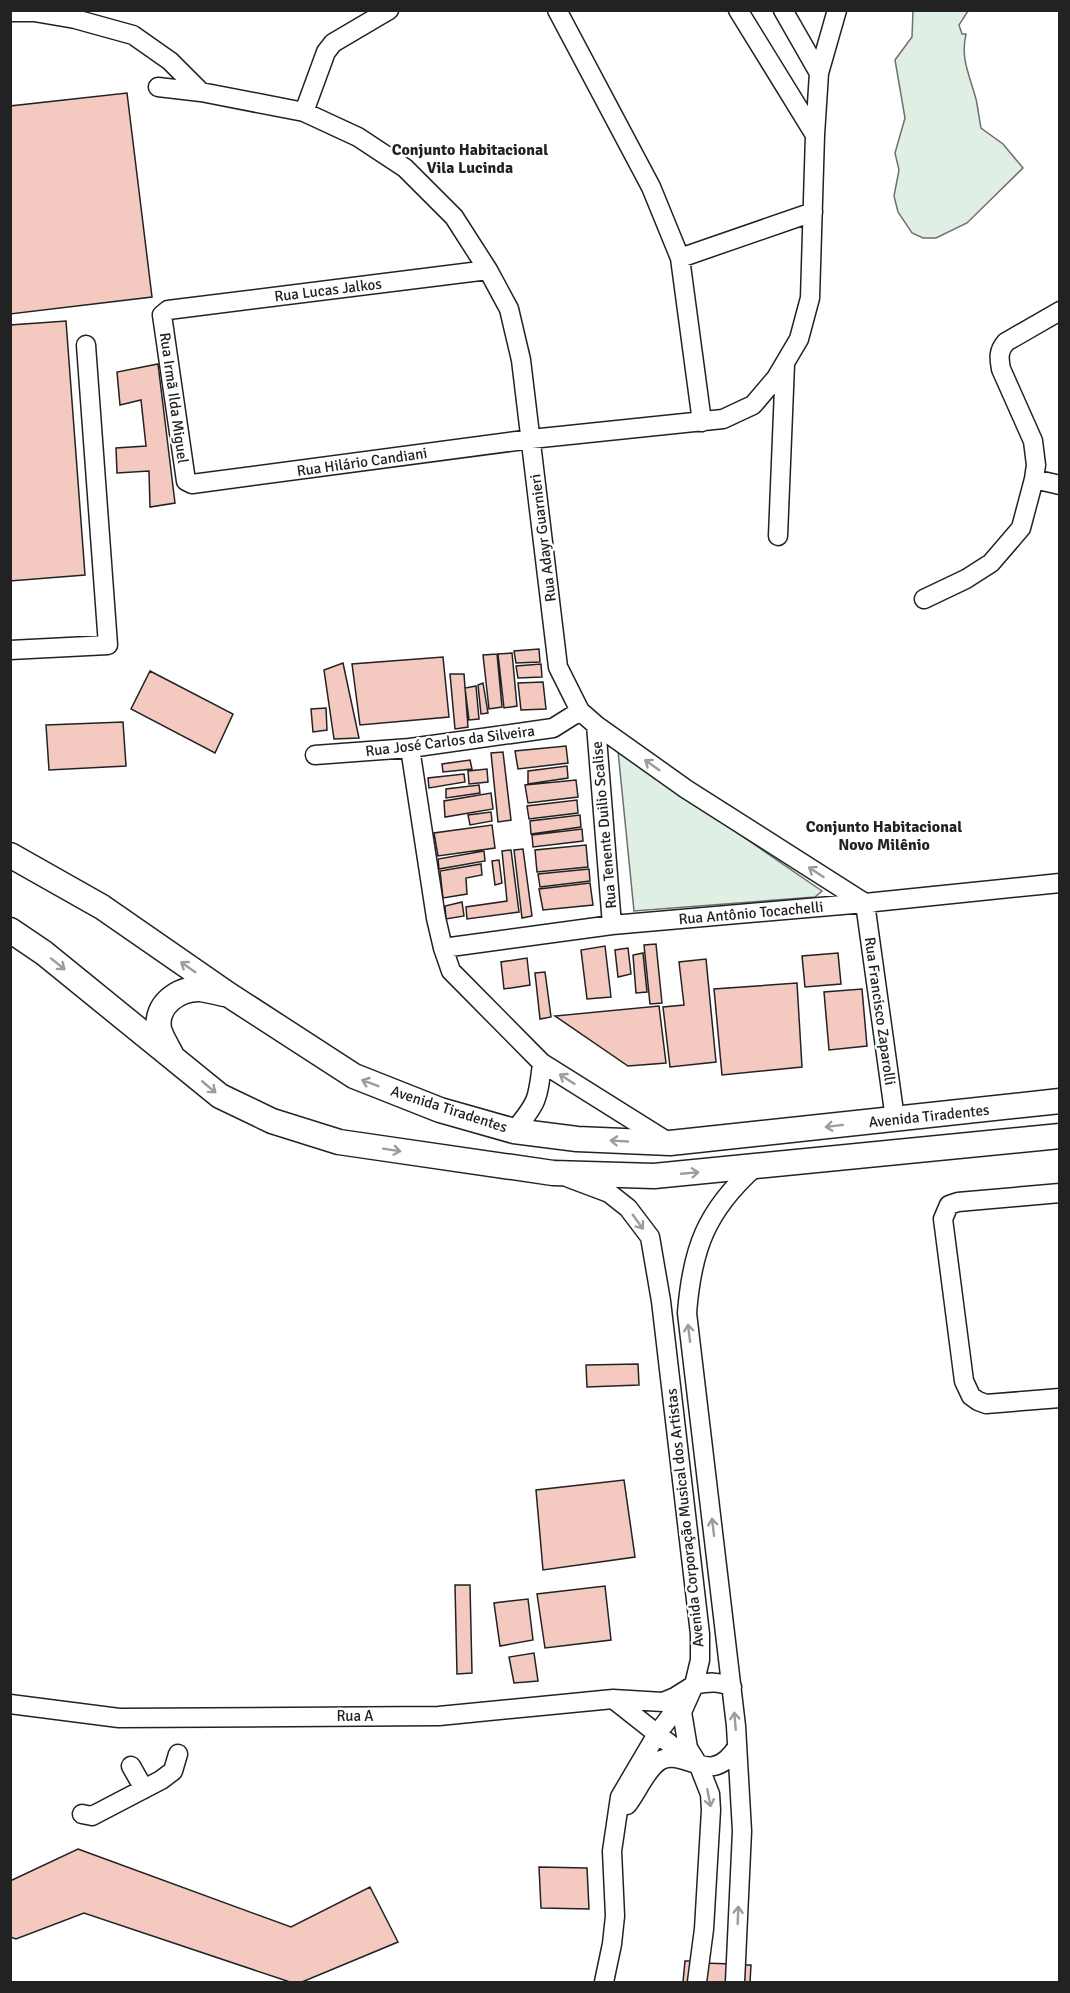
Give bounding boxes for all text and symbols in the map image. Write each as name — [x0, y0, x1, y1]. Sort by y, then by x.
district label: Conjunto Habitacional Vila Lucinda — [392, 140, 548, 178]
street label: Rua Lucas Jalkos — [273, 274, 383, 306]
street label: Rua Irmã Ilda Miguel — [156, 331, 192, 465]
street label: Rua Hilário Candiani — [296, 444, 428, 480]
street label: Rua Adayr Guarnieri — [526, 473, 560, 603]
street label: Rua José Carlos da Silveira — [364, 722, 536, 760]
street label: Rua Tenente Duilio Scalise — [588, 740, 620, 910]
one-way arrow — [645, 759, 661, 771]
district label: Conjunto Habitacional Novo Milênio — [806, 817, 962, 855]
one-way arrow — [808, 865, 825, 877]
street label: Rua Antônio Tocachelli — [678, 898, 824, 928]
street label: Rua Francisco Zaparolli — [861, 936, 899, 1086]
one-way arrow — [50, 958, 66, 971]
one-way arrow — [180, 961, 197, 973]
one-way arrow — [558, 1072, 575, 1085]
one-way arrow — [361, 1076, 380, 1087]
one-way arrow — [201, 1080, 216, 1094]
street label: Avenida Tiradentes — [388, 1082, 510, 1136]
street label: Avenida Tiradentes — [868, 1101, 991, 1131]
one-way arrow — [825, 1121, 845, 1132]
one-way arrow — [610, 1135, 630, 1146]
one-way arrow — [381, 1145, 401, 1156]
one-way arrow — [679, 1167, 699, 1178]
one-way arrow — [632, 1213, 644, 1229]
one-way arrow — [683, 1324, 694, 1344]
street label: Avenida Corporação Musical dos Artistas — [662, 1387, 708, 1648]
one-way arrow — [707, 1518, 718, 1537]
street label: Rua A — [337, 1707, 373, 1725]
one-way arrow — [729, 1711, 740, 1731]
one-way arrow — [704, 1788, 715, 1807]
one-way arrow — [733, 1906, 744, 1926]

